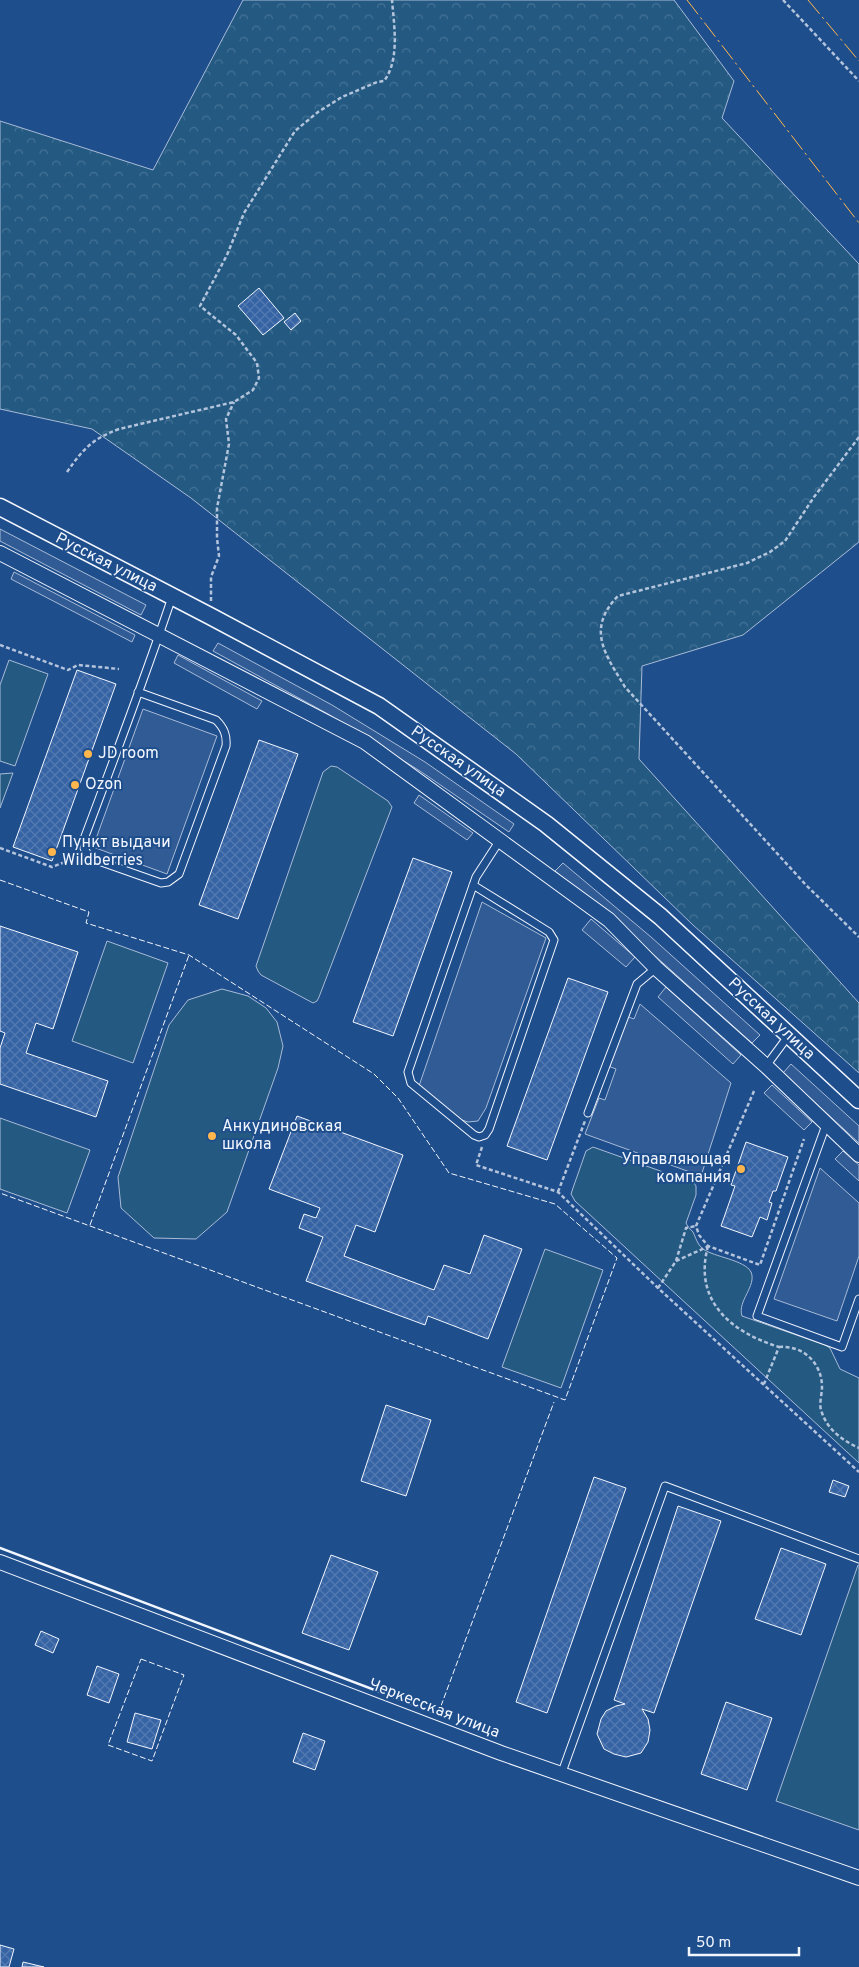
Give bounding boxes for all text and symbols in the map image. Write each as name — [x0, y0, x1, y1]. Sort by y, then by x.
street label: Русская улица — [52, 529, 160, 597]
street label: Русская улица — [407, 722, 509, 802]
place label: JD room — [98, 744, 159, 764]
marker: JD room — [82, 748, 94, 760]
place label: Ozon — [85, 775, 122, 795]
marker: Ozon — [69, 779, 81, 791]
place label: Пункт выдачи Wildberries — [62, 833, 171, 871]
marker: Пункт выдачи Wildberries — [46, 846, 58, 858]
street label: Русская улица — [723, 974, 819, 1064]
place label: Анкудиновская школа — [222, 1117, 342, 1155]
marker: Анкудиновская школа — [206, 1130, 218, 1142]
place label: Управляющая компания — [622, 1150, 731, 1188]
marker: Управляющая компания — [735, 1163, 747, 1175]
street label: Черкесская улица — [366, 1675, 502, 1743]
scale bar — [689, 1924, 799, 1956]
text: 50 m — [696, 1934, 731, 1953]

